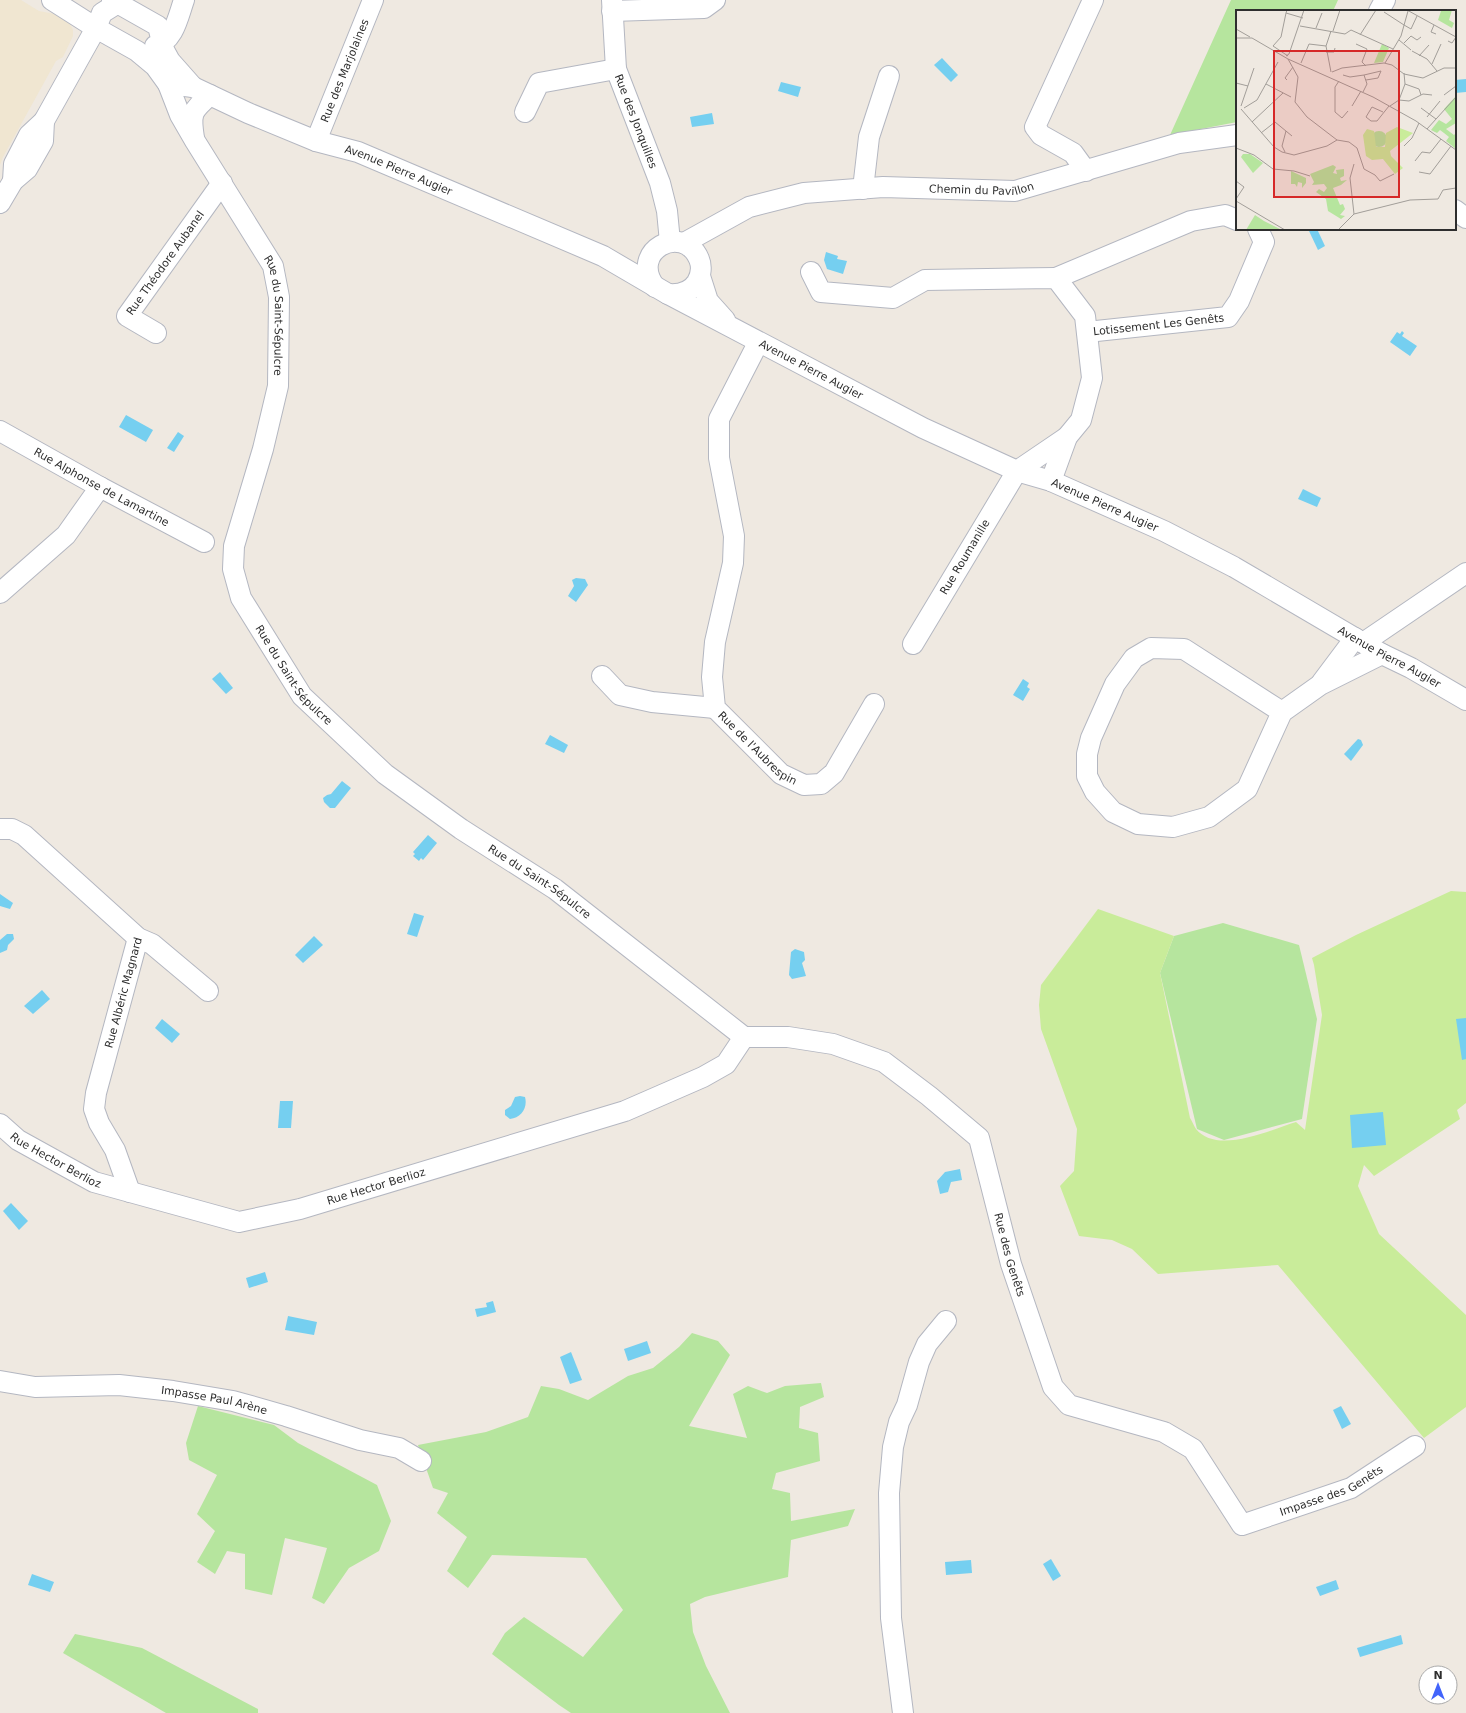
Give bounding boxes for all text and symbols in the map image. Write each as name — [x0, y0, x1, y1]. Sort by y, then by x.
inset map — [1236, 10, 1456, 230]
street label: Rue des Marjolaines — [318, 17, 371, 124]
street label: Rue des Jonquilles — [612, 72, 660, 170]
street label: Avenue Pierre Augier — [343, 142, 455, 198]
street label: Chemin du Pavillon — [929, 179, 1035, 197]
street label: Rue Théodore Aubanel — [123, 208, 207, 317]
street label: Rue du Saint-Sépulcre — [261, 253, 286, 376]
street label: Lotissement Les Genêts — [1092, 311, 1225, 338]
street label: Avenue Pierre Augier — [757, 337, 866, 402]
street label: Rue Alphonse de Lamartine — [32, 445, 172, 529]
street label: Avenue Pierre Augier — [1049, 476, 1161, 534]
street label: Rue Roumanille — [937, 517, 993, 597]
street label: Rue du Saint-Sépulcre — [253, 622, 335, 728]
street label: Avenue Pierre Augier — [1336, 623, 1444, 691]
street label: Rue de l'Aubrespin — [716, 709, 799, 787]
street label: Rue du Saint-Sépulcre — [486, 842, 594, 921]
street label: Rue Albéric Magnard — [102, 936, 144, 1049]
street label: Rue Hector Berlioz — [8, 1130, 103, 1190]
street label: Rue Hector Berlioz — [325, 1165, 427, 1207]
street label: Rue des Genêts — [992, 1211, 1028, 1298]
street label: Impasse Paul Arène — [160, 1383, 269, 1417]
street label: Impasse des Genêts — [1278, 1462, 1385, 1518]
north arrow — [1418, 1665, 1458, 1705]
text: N — [1433, 1669, 1443, 1682]

